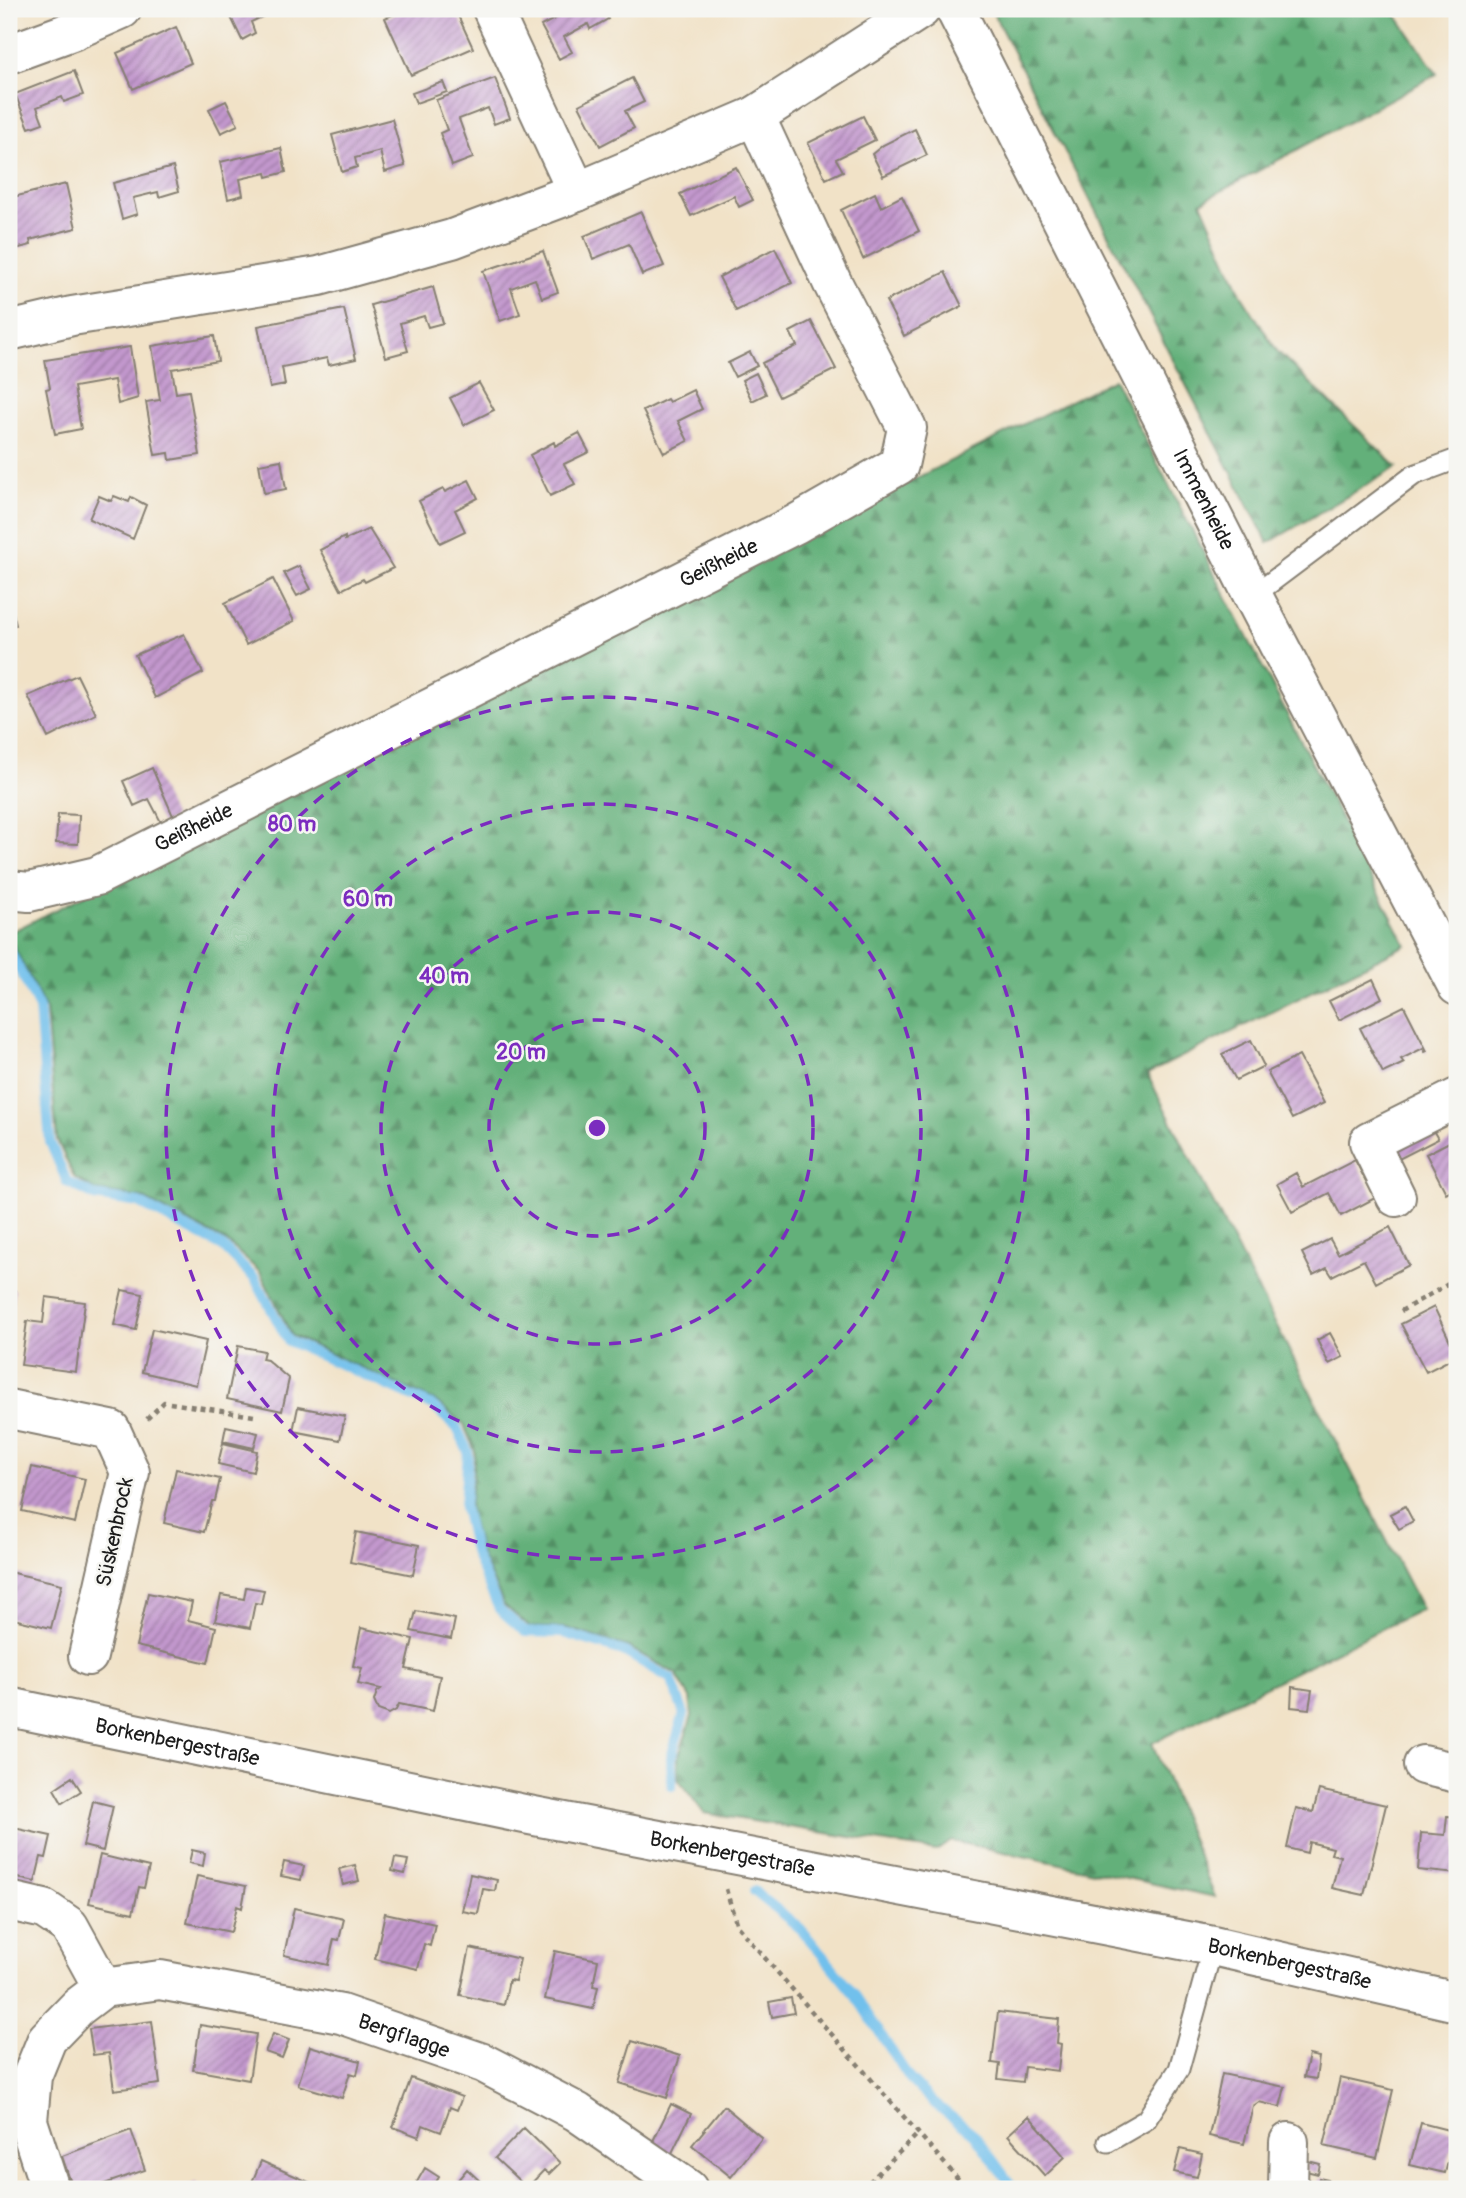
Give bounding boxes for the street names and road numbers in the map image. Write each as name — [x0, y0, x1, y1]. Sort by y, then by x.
street label: Immenheide — [1167, 444, 1241, 555]
street label: Geißheide — [675, 532, 763, 594]
street label: Geißheide — [150, 796, 238, 858]
street label: Süskenbrock — [90, 1475, 140, 1589]
street label: Borkenbergestraße — [93, 1712, 263, 1772]
street label: Borkenbergestraße — [648, 1825, 818, 1883]
street label: Borkenbergestraße — [1205, 1932, 1375, 1996]
street label: Bergflagge — [355, 2007, 454, 2064]

